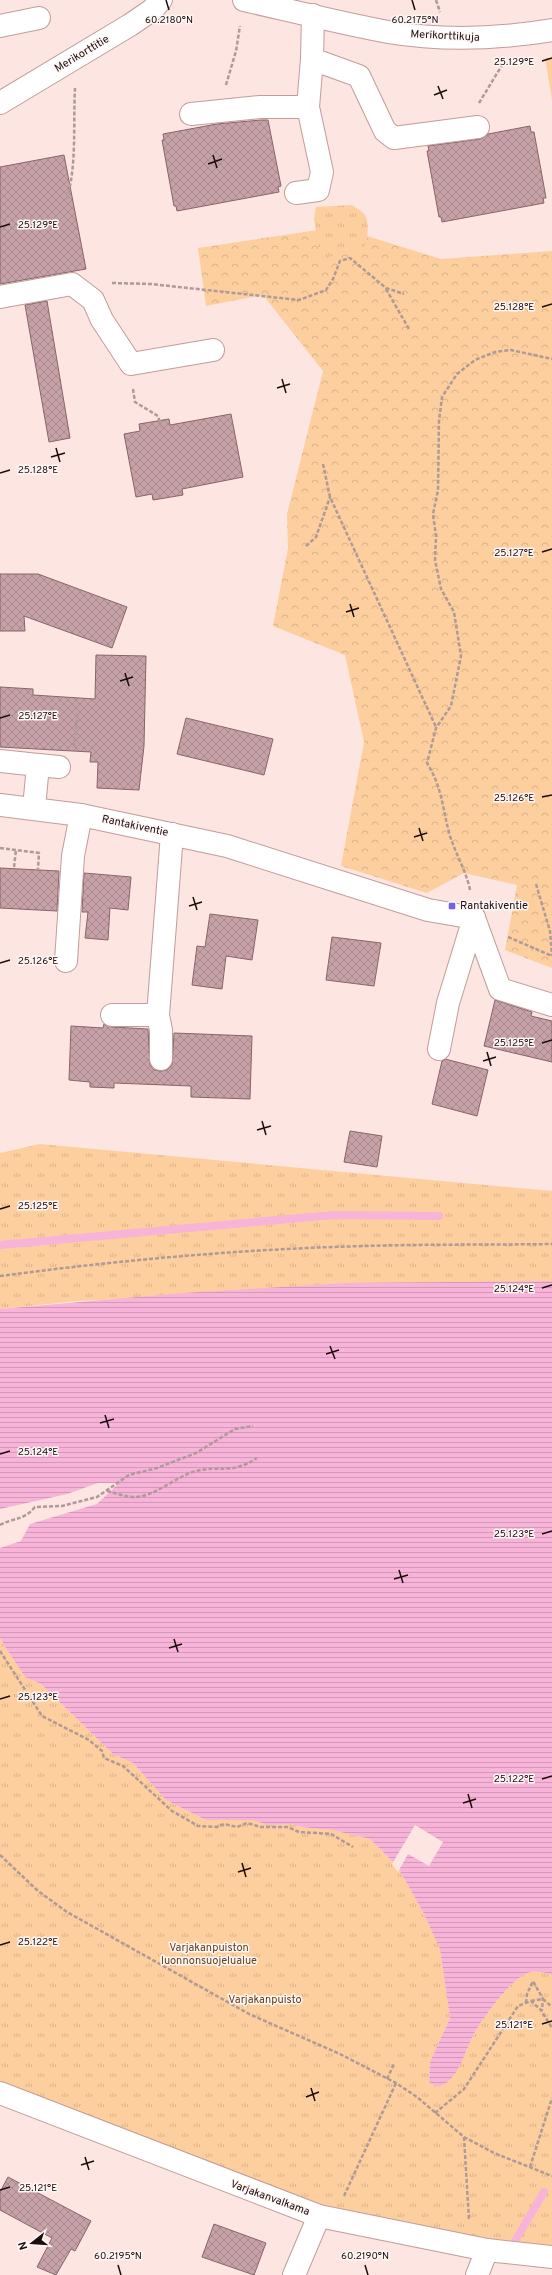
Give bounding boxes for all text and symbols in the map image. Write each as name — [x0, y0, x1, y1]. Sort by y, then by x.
text: 60.2180°N — [145, 14, 193, 27]
text: 60.2175°N — [391, 14, 439, 27]
street label: Merikorttikuja — [410, 27, 480, 45]
street label: Merikorttitie — [52, 32, 112, 76]
text: 25.129°E — [494, 56, 534, 69]
text: 25.129°E — [18, 219, 58, 232]
text: 25.128°E — [494, 301, 534, 314]
text: 25.128°E — [18, 464, 58, 477]
text: 25.127°E — [494, 547, 534, 560]
text: 25.127°E — [18, 710, 58, 723]
text: 25.126°E — [494, 792, 534, 805]
street label: Rantakiventie — [100, 812, 170, 840]
place label: Rantakiventie — [460, 899, 528, 913]
marker: Rantakiventie — [447, 901, 457, 911]
text: 25.126°E — [18, 955, 58, 968]
text: 25.125°E — [494, 1037, 534, 1050]
text: 25.125°E — [18, 1200, 58, 1213]
text: 25.124°E — [494, 1283, 534, 1296]
text: 25.124°E — [18, 1446, 58, 1459]
text: 25.123°E — [494, 1528, 534, 1541]
text: 25.123°E — [18, 1691, 58, 1704]
text: 25.122°E — [494, 1773, 534, 1786]
text: 25.122°E — [18, 1936, 58, 1949]
park label: Varjakanpuiston luonnonsuojelualue — [161, 1941, 257, 1968]
park label: Varjakanpuisto — [228, 1993, 302, 2007]
text: 25.121°E — [495, 2019, 533, 2032]
street label: Varjakanvalkama — [228, 2177, 312, 2219]
text: 25.121°E — [19, 2182, 57, 2195]
north arrow — [12, 2223, 52, 2263]
text: N — [16, 2240, 31, 2251]
text: 60.2195°N — [94, 2250, 142, 2263]
text: 60.2190°N — [341, 2250, 389, 2263]

